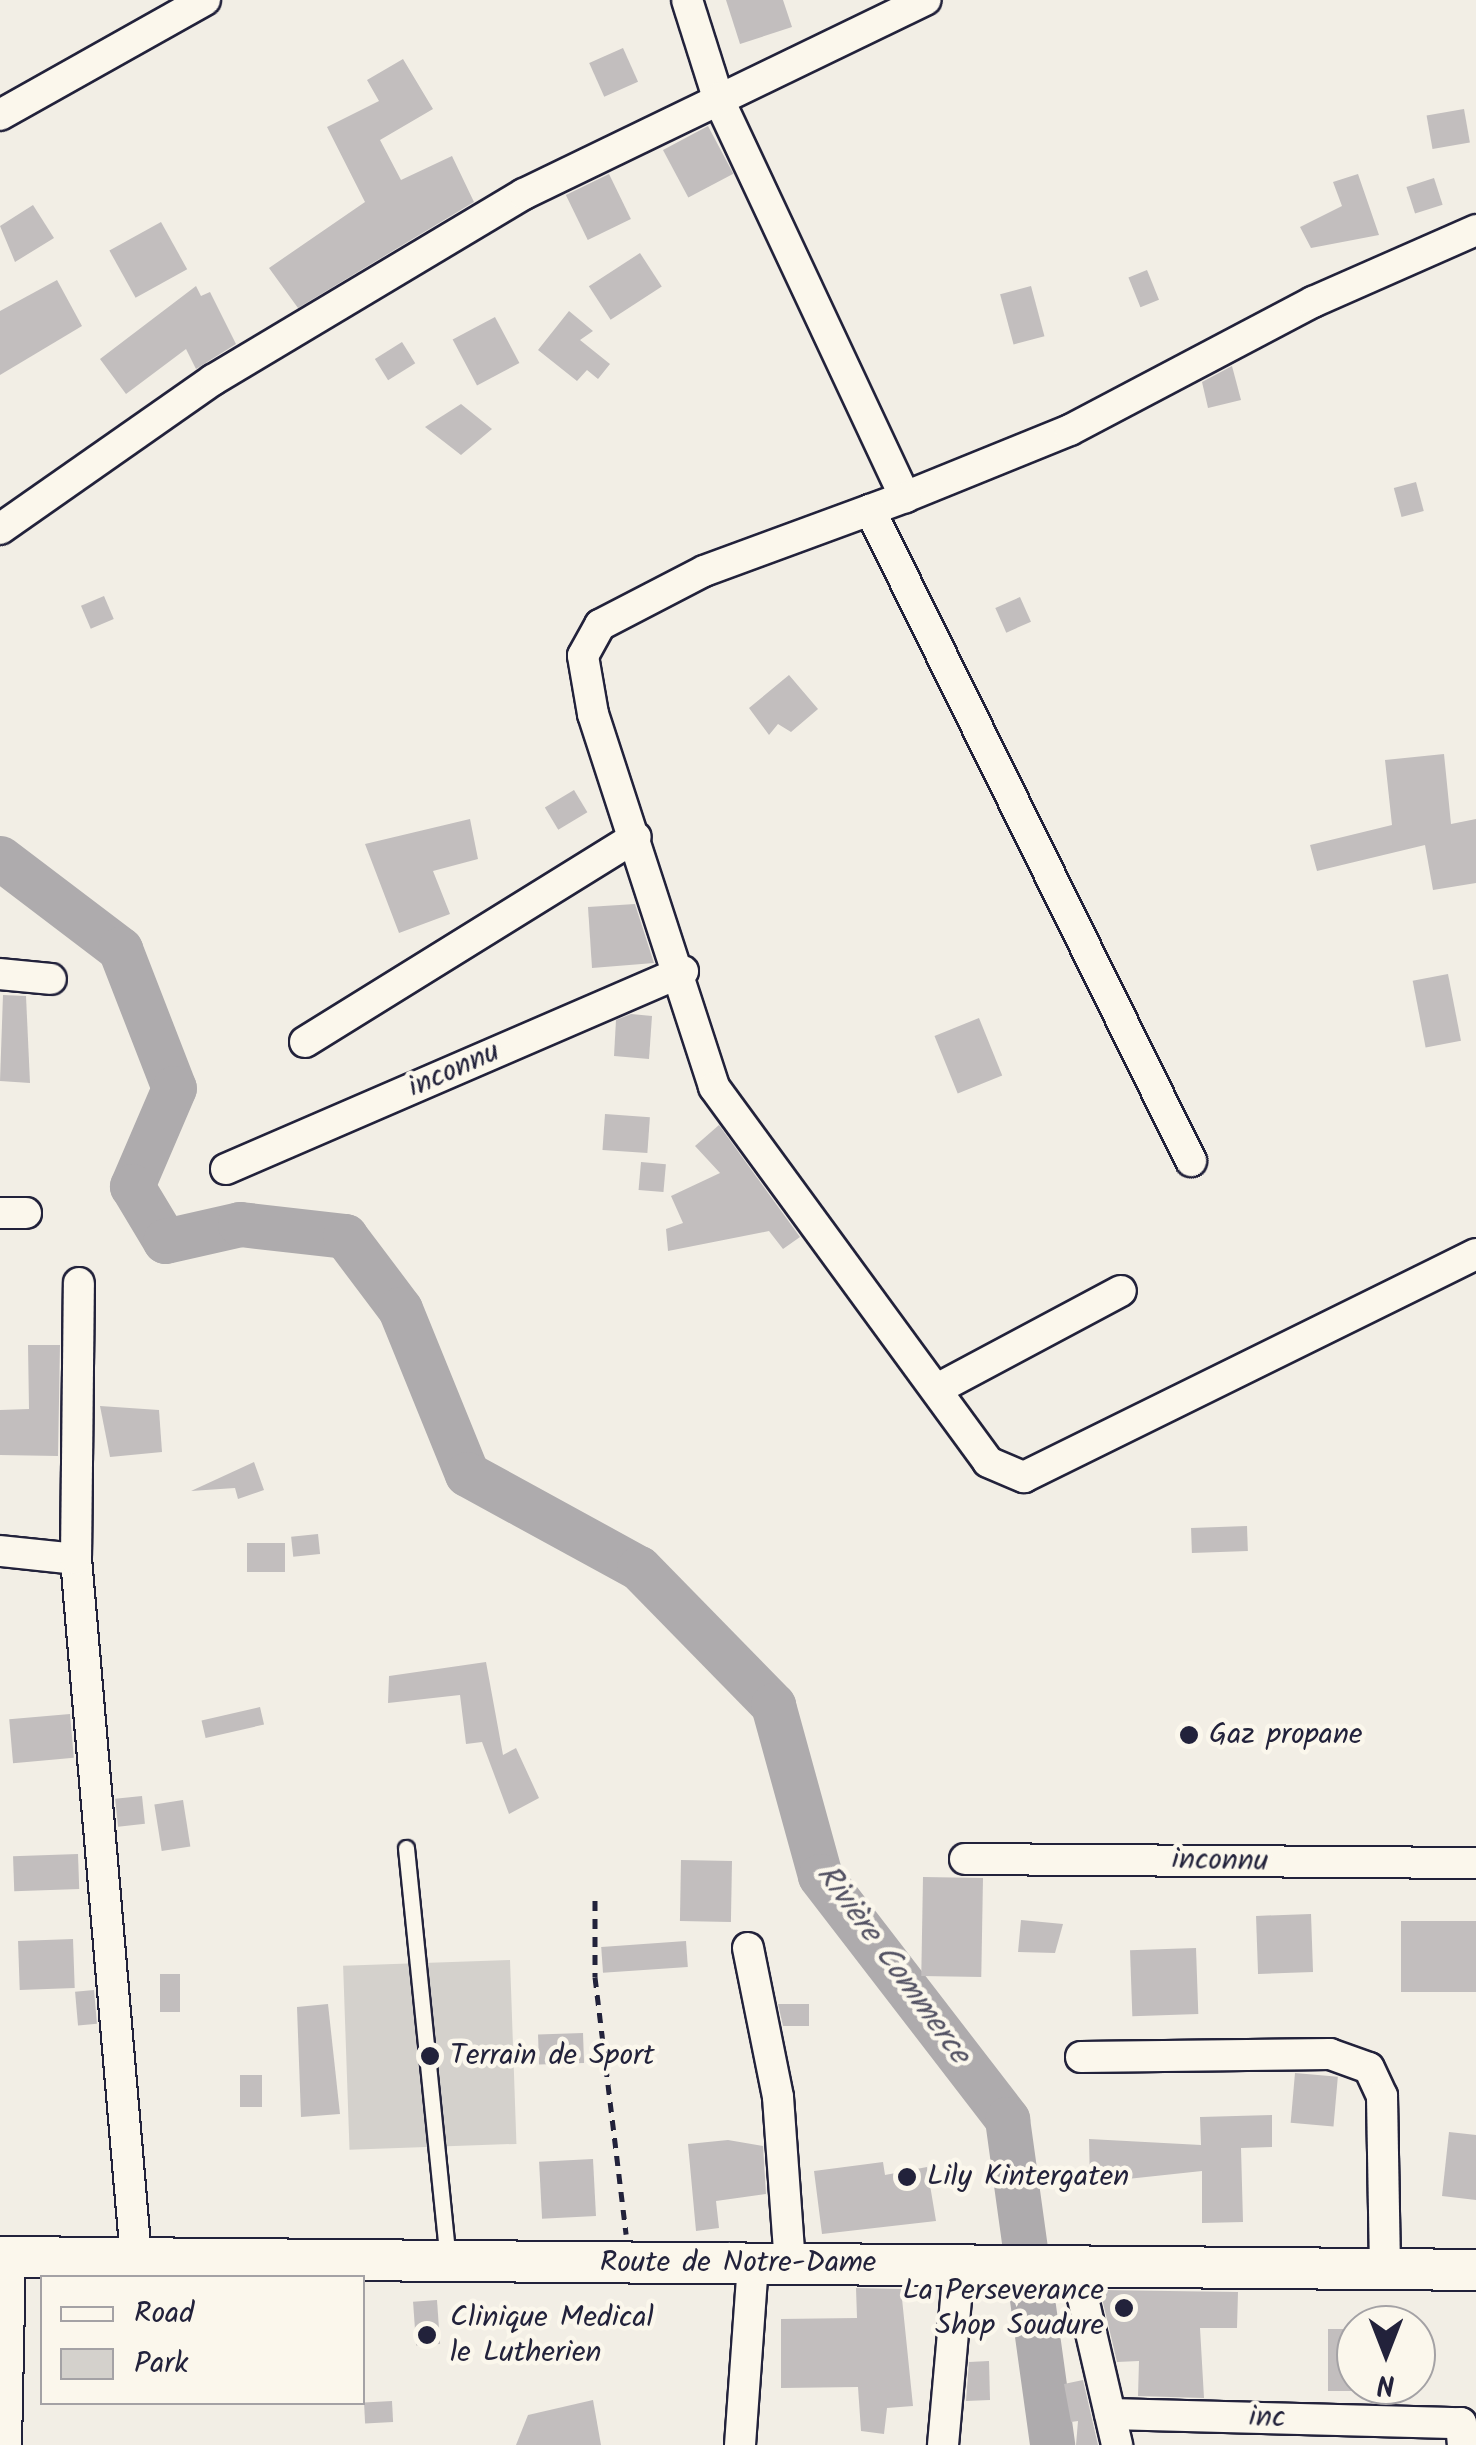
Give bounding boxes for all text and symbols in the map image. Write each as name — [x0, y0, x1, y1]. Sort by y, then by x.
street label: inconnu — [403, 1034, 505, 1106]
place label: Gaz propane — [1209, 1717, 1362, 1753]
marker: Gaz propane — [1178, 1724, 1200, 1746]
street label: inconnu — [1171, 1842, 1269, 1880]
water label: Rivière Commerce — [807, 1858, 977, 2072]
place label: Terrain de Sport — [450, 2038, 655, 2074]
marker: Terrain de Sport — [419, 2045, 441, 2067]
place label: Lily Kintergaten — [927, 2159, 1129, 2195]
marker: Lily Kintergaten — [896, 2166, 918, 2188]
street label: Route de Notre-Dame — [600, 2245, 876, 2281]
place label: La Perseverance Shop Soudure — [903, 2273, 1104, 2344]
legend — [40, 2275, 365, 2405]
text: Road — [134, 2290, 194, 2338]
marker: La Perseverance Shop Soudure — [1113, 2297, 1135, 2319]
place label: Clinique Medical le Lutherien — [450, 2300, 654, 2370]
north arrow — [1336, 2305, 1436, 2405]
marker: Clinique Medical le Lutherien — [414, 2322, 440, 2348]
text: Park — [134, 2340, 188, 2388]
text: N — [1377, 2361, 1395, 2406]
street label: inc — [1248, 2400, 1286, 2436]

